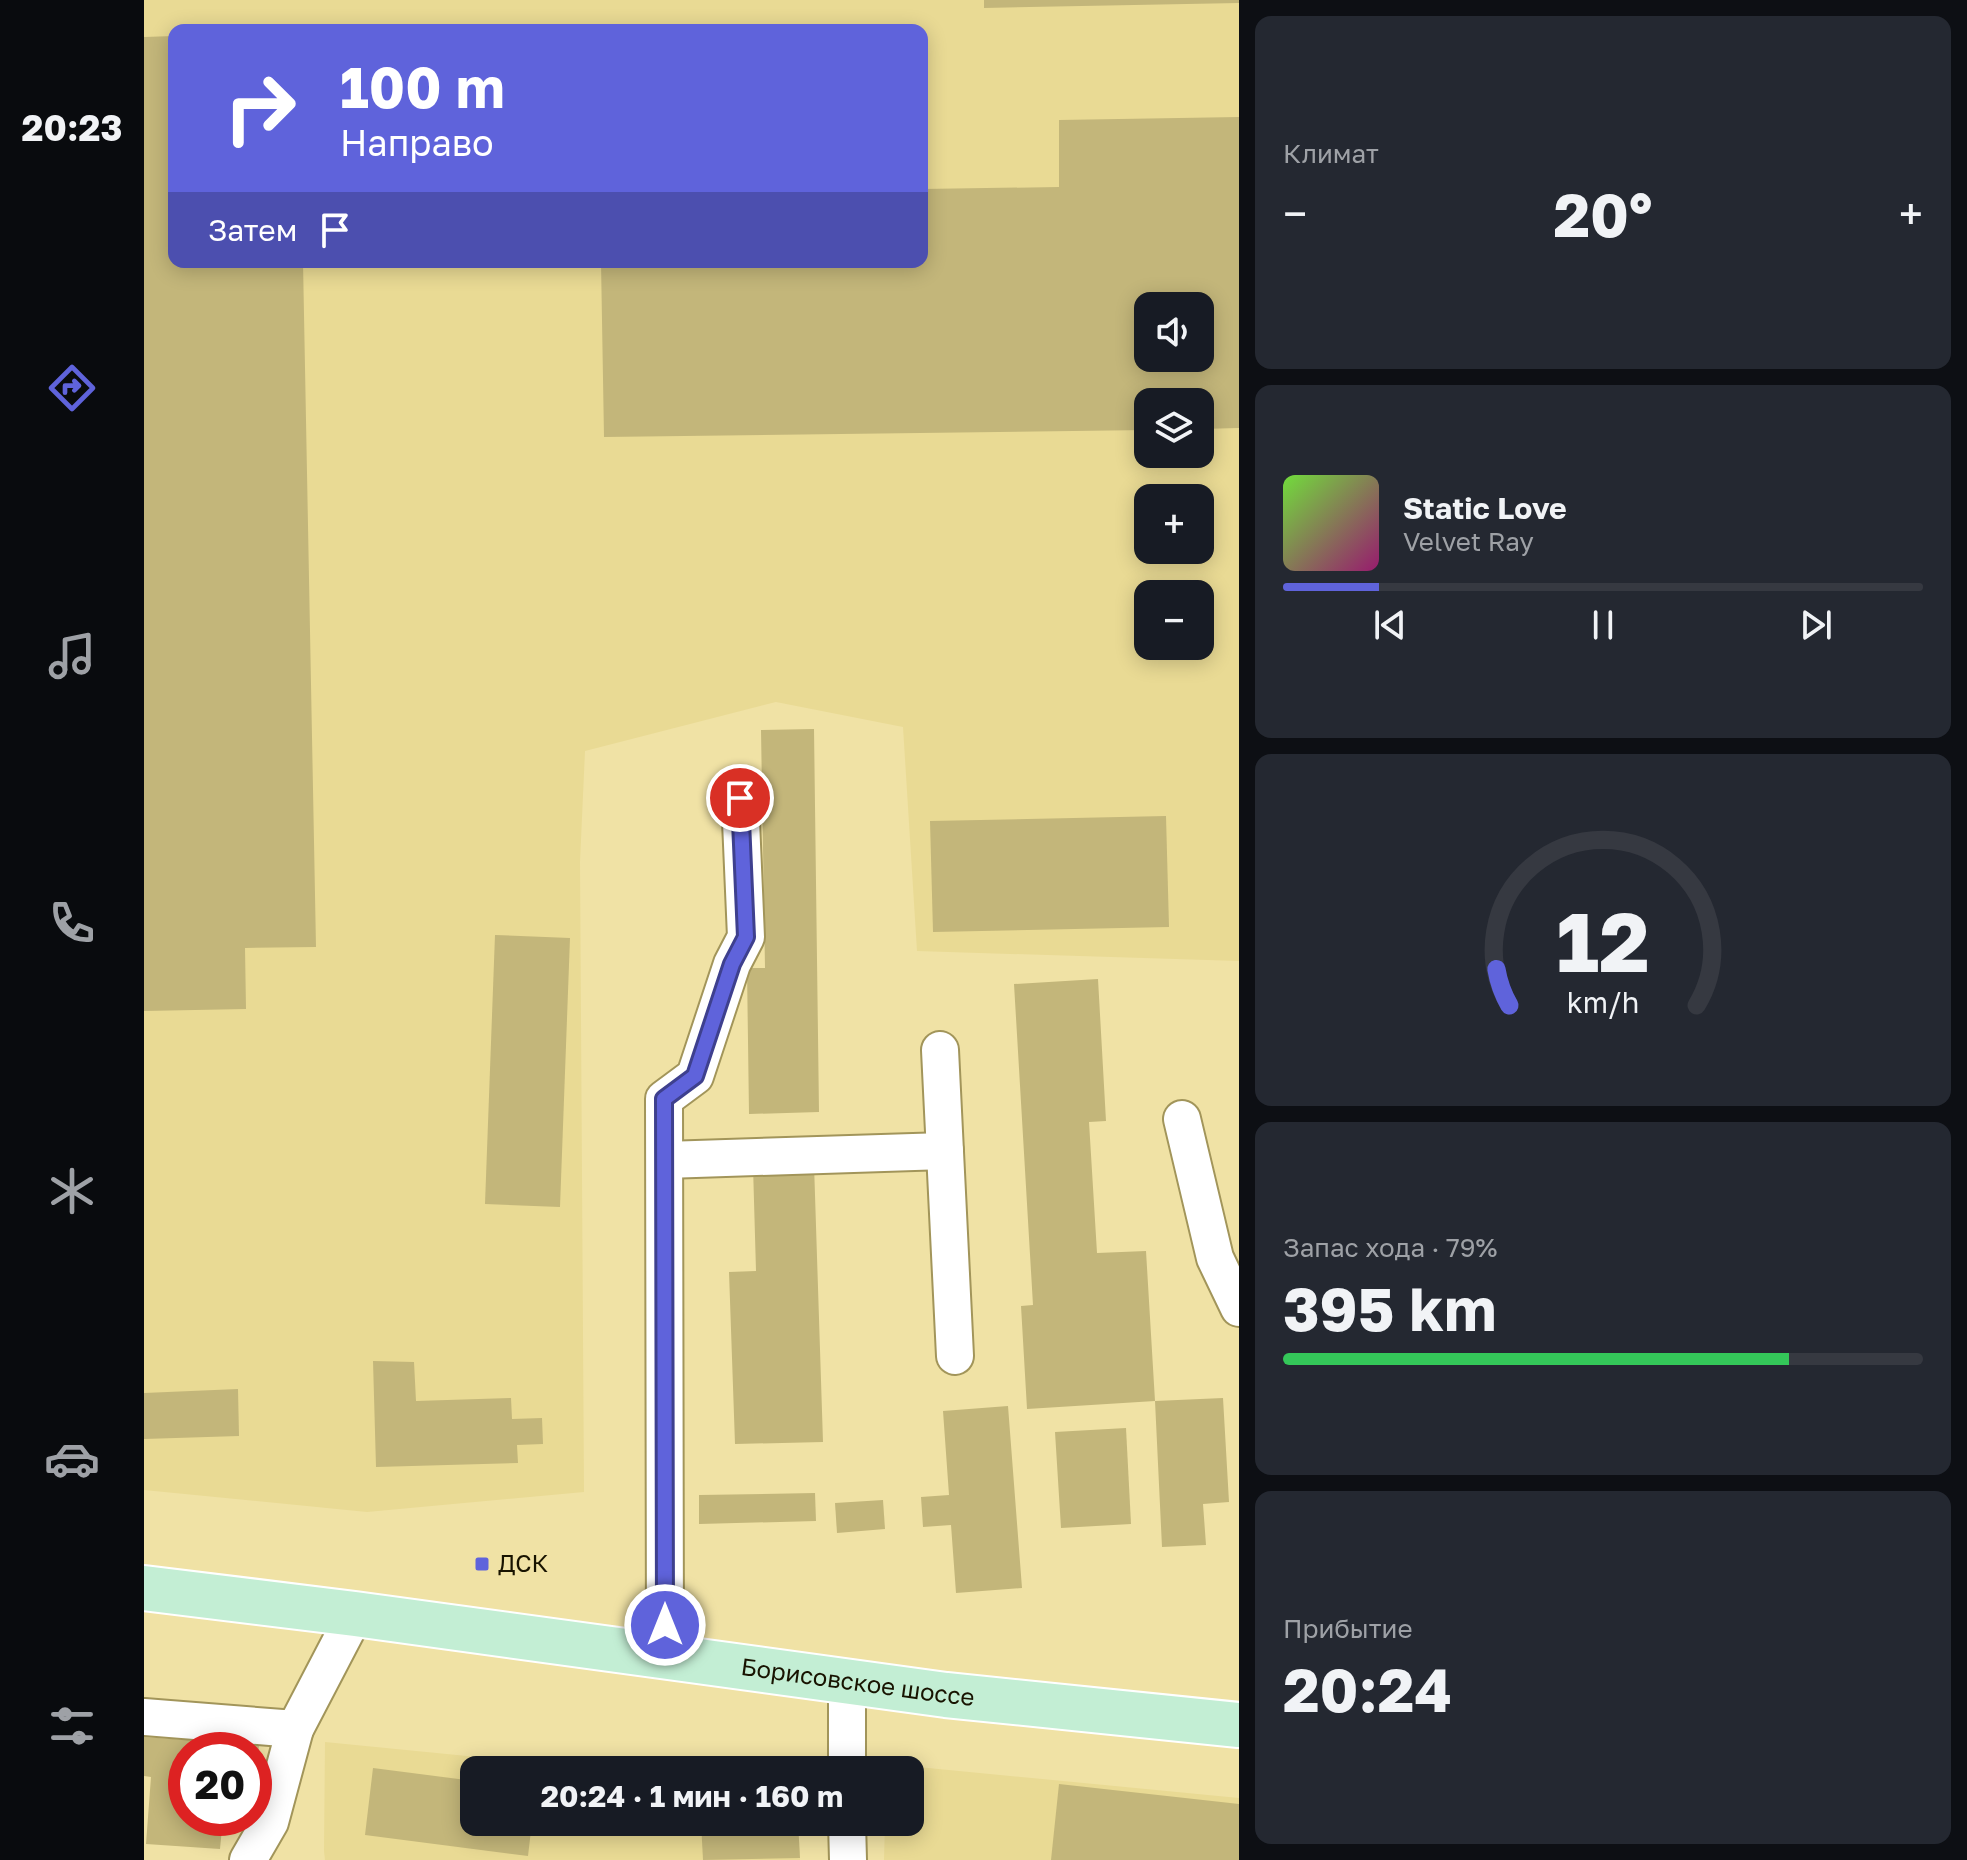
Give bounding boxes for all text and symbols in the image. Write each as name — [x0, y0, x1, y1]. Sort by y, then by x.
text: 100 m — [340, 53, 505, 120]
icon: right — [208, 56, 312, 160]
text: 20:23 — [22, 106, 122, 149]
text: Направо — [340, 121, 494, 164]
text: Климат — [1283, 138, 1379, 169]
text: 20° — [1554, 178, 1653, 250]
text: − — [1283, 187, 1307, 240]
text: + — [1899, 187, 1923, 240]
icon: arrive — [313, 208, 357, 252]
text: Затем — [208, 212, 297, 248]
map controls — [1134, 292, 1214, 660]
button: sound — [1134, 292, 1214, 372]
icon: directions — [44, 360, 100, 416]
button: layers — [1134, 388, 1214, 468]
button: + — [1134, 484, 1214, 564]
text: Static Love — [1403, 490, 1567, 526]
text: Velvet Ray — [1403, 526, 1534, 557]
button: − — [1134, 580, 1214, 660]
icon: previous — [1368, 603, 1412, 647]
icon: pause — [1581, 603, 1625, 647]
icon: next — [1794, 603, 1838, 647]
icon: music — [44, 628, 100, 684]
pin — [706, 764, 774, 832]
icon: arrive — [718, 776, 762, 820]
text: 12 — [1556, 890, 1650, 990]
icon: phone — [44, 895, 100, 951]
text: km/h — [1567, 985, 1639, 1019]
icon: climate — [44, 1163, 100, 1219]
text: Запас хода · 79% — [1283, 1232, 1497, 1263]
text: 395 km — [1283, 1272, 1497, 1344]
icon: car — [44, 1431, 100, 1487]
place label: ДСК — [498, 1548, 549, 1577]
marker: ДСК — [473, 1555, 491, 1573]
position arrow — [623, 1583, 707, 1667]
text: Прибытие — [1283, 1613, 1412, 1644]
street label: Борисовское шоссе — [739, 1651, 976, 1711]
text: 20:24 — [1283, 1653, 1452, 1725]
icon: filters — [44, 1698, 100, 1754]
speed limit sign: 20 — [168, 1732, 272, 1836]
text: 20:24 · 1 мин · 160 m — [541, 1778, 843, 1814]

